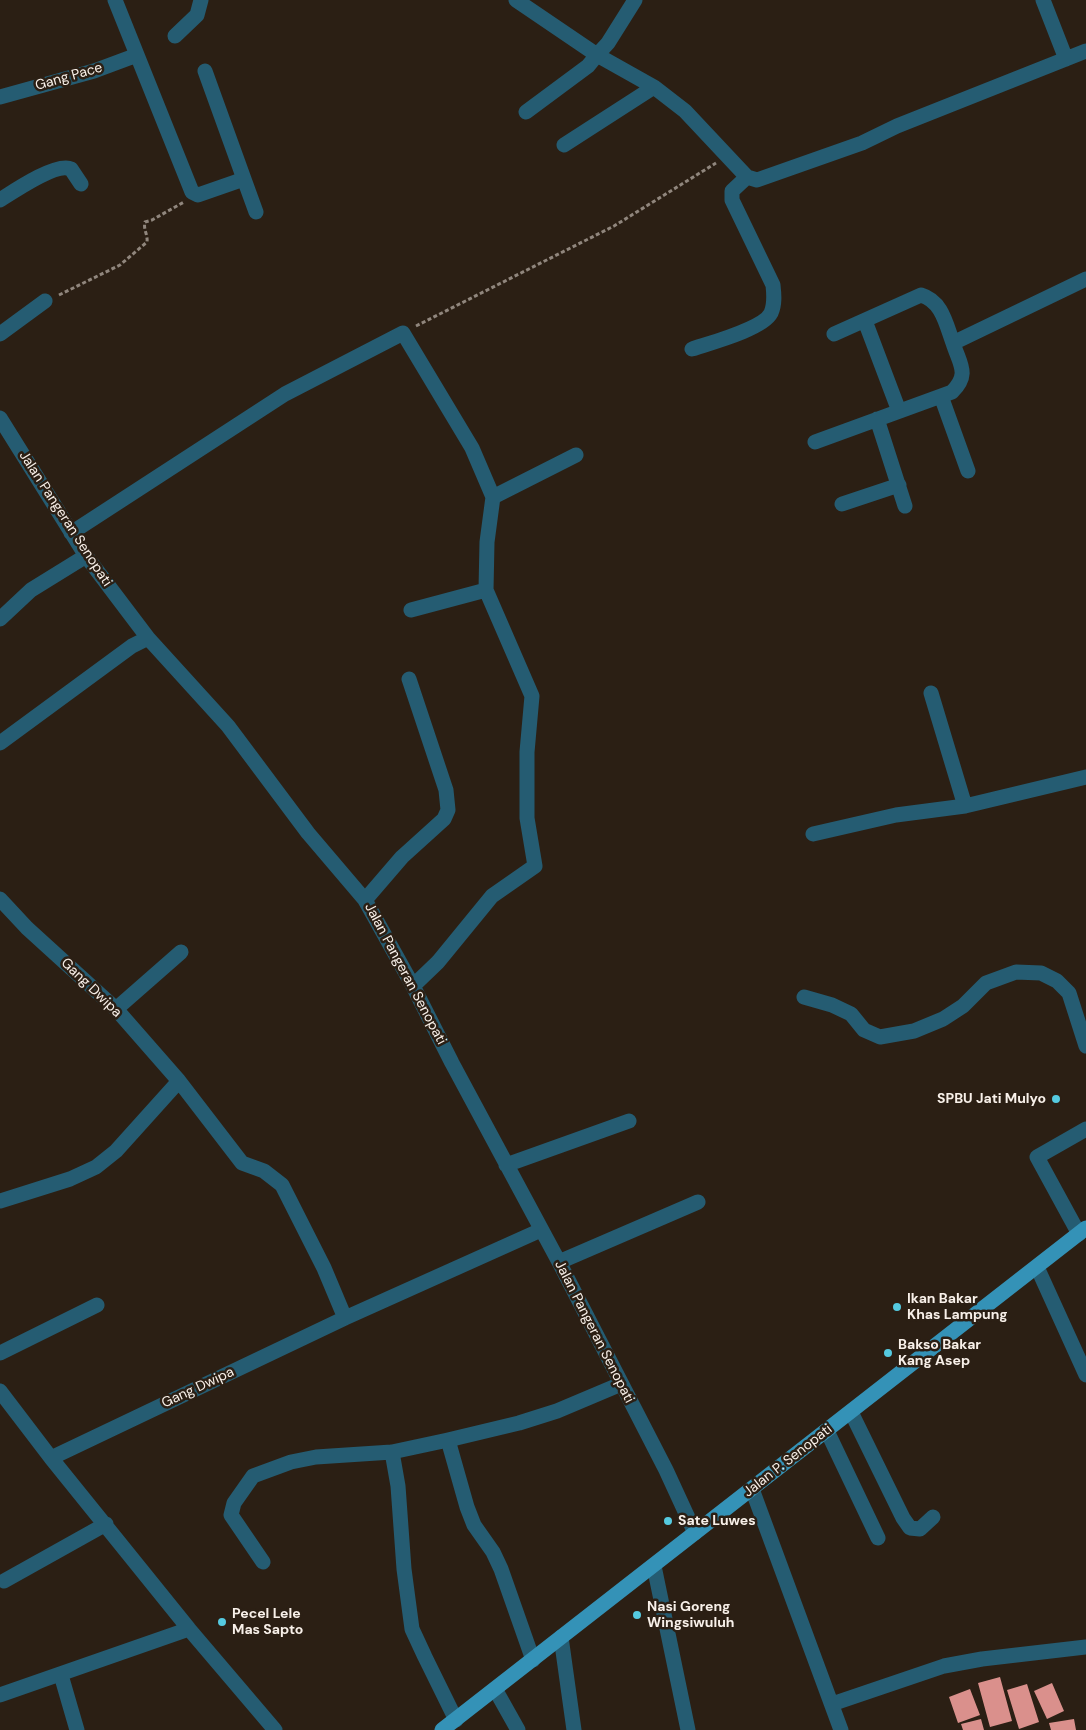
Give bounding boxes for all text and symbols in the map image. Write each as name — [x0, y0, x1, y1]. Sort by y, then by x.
street label: Gang Pace — [33, 59, 105, 95]
street label: Jalan Pangeran Senopati — [15, 448, 115, 590]
street label: Jalan Pangeran Senopati — [360, 900, 450, 1048]
street label: Gang Dwipa — [57, 955, 125, 1021]
place label: SPBU Jati Mulyo — [937, 1091, 1046, 1107]
marker: SPBU Jati Mulyo — [1050, 1093, 1062, 1105]
street label: Jalan Pangeran Senopati — [551, 1258, 637, 1406]
place label: Ikan Bakar Khas Lampung — [907, 1291, 1008, 1324]
marker: Ikan Bakar Khas Lampung — [891, 1301, 903, 1313]
place label: Bakso Bakar Kang Asep — [898, 1337, 981, 1370]
marker: Bakso Bakar Kang Asep — [882, 1347, 894, 1359]
street label: Gang Dwipa — [159, 1364, 237, 1412]
street label: Jalan P. Senopati — [740, 1421, 836, 1501]
place label: Sate Luwes — [678, 1513, 756, 1529]
marker: Sate Luwes — [662, 1515, 674, 1527]
place label: Nasi Goreng Wingsiwuluh — [647, 1599, 734, 1631]
place label: Pecel Lele Mas Sapto — [232, 1606, 303, 1638]
marker: Nasi Goreng Wingsiwuluh — [631, 1609, 643, 1621]
marker: Pecel Lele Mas Sapto — [216, 1616, 228, 1628]

